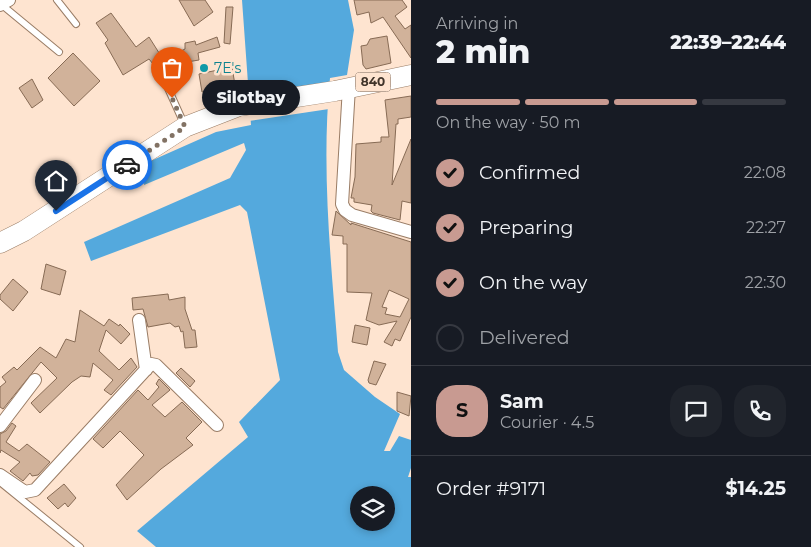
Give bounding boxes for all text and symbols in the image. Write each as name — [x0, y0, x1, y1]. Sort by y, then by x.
text: Arriving in — [436, 14, 518, 33]
text: 22:39–22:44 — [670, 31, 786, 54]
text: 2 min — [436, 32, 530, 71]
pin — [151, 47, 193, 98]
icon: bag — [158, 54, 186, 82]
place label: 7E's — [214, 59, 241, 77]
marker: 7E's — [198, 62, 210, 74]
road number: 840 — [356, 72, 390, 91]
callout: Silotbay — [202, 80, 300, 116]
text: Silotbay — [216, 88, 286, 107]
text: On the way · 50 m — [436, 113, 580, 132]
courier — [102, 140, 152, 190]
icon: car — [113, 151, 141, 179]
icon: check — [436, 159, 464, 187]
pin — [35, 160, 77, 211]
text: Confirmed — [479, 161, 580, 184]
text: 22:08 — [744, 163, 786, 182]
icon: home — [42, 167, 70, 195]
icon: check — [436, 214, 464, 242]
text: Preparing — [479, 216, 574, 239]
text: 22:27 — [746, 218, 786, 237]
icon: check — [436, 269, 464, 297]
text: On the way — [479, 271, 587, 294]
text: 22:30 — [745, 273, 786, 292]
text: Delivered — [479, 326, 570, 349]
button: chat — [670, 385, 722, 437]
button: phone — [734, 385, 786, 437]
text: Sam — [500, 390, 544, 413]
text: S — [456, 399, 468, 422]
text: Courier · 4.5 — [500, 413, 594, 432]
text: Order #9171 — [436, 477, 546, 500]
text: $14.25 — [725, 477, 786, 500]
map controls — [350, 486, 395, 531]
button: layers — [350, 486, 395, 531]

